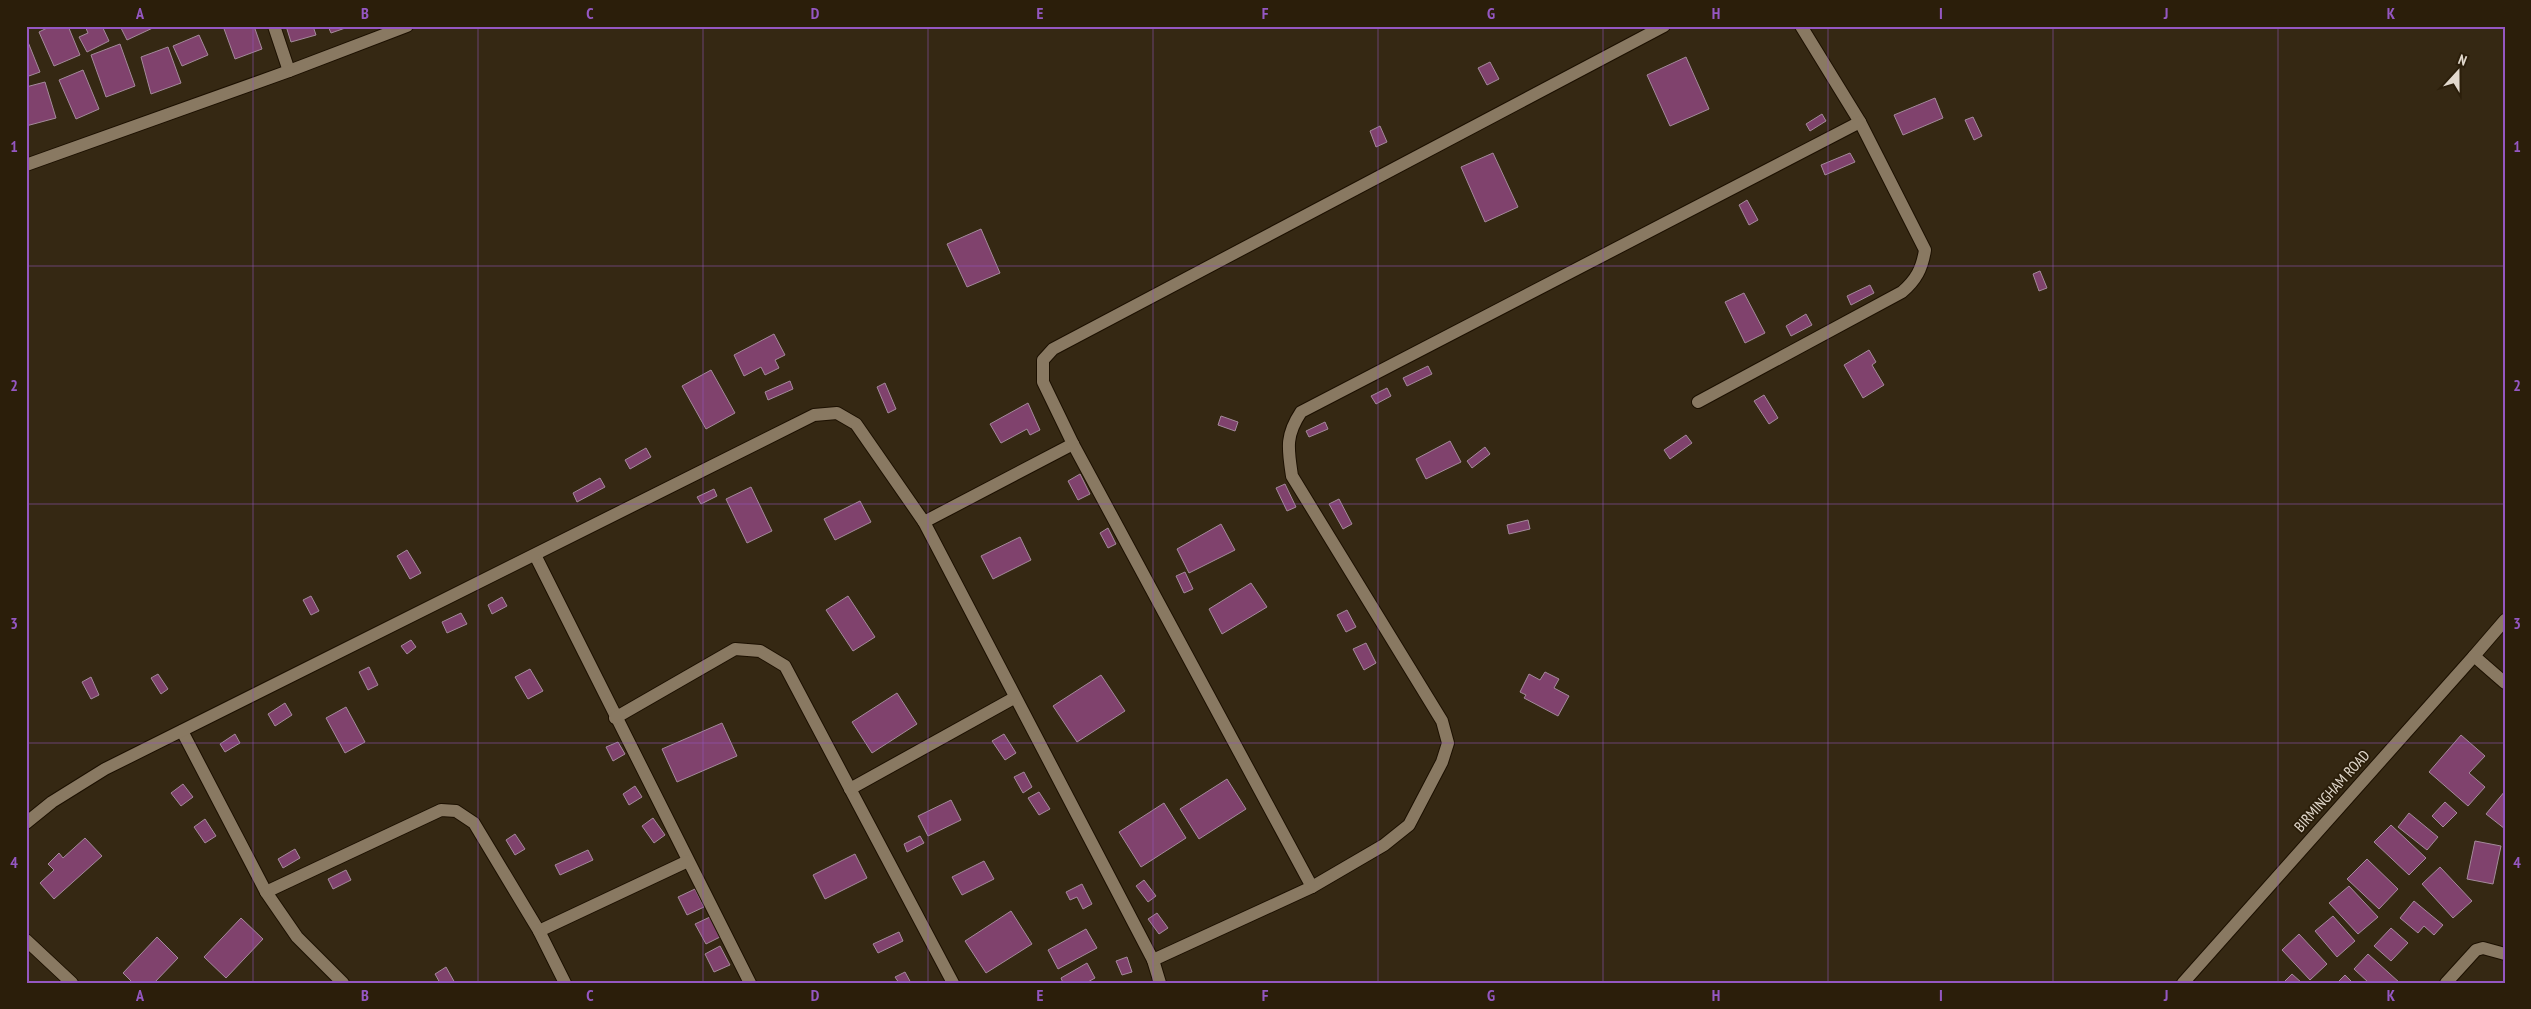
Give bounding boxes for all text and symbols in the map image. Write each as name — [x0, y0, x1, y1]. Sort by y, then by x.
text: A — [135, 3, 145, 23]
text: B — [361, 3, 369, 23]
text: C — [586, 3, 594, 23]
text: D — [811, 3, 820, 23]
text: E — [1037, 3, 1044, 23]
text: F — [1262, 3, 1269, 23]
text: G — [1487, 3, 1495, 23]
text: H — [1712, 3, 1720, 23]
text: I — [1939, 3, 1943, 23]
text: J — [2163, 3, 2168, 23]
text: K — [2387, 3, 2396, 23]
north arrow — [2434, 48, 2484, 98]
text: N — [2456, 50, 2469, 70]
text: 1 — [10, 136, 18, 156]
text: 1 — [2513, 136, 2521, 156]
text: 2 — [10, 375, 18, 395]
text: 2 — [2513, 375, 2521, 395]
text: 3 — [10, 613, 18, 633]
text: 3 — [2513, 613, 2521, 633]
street label: BIRMINGHAM ROAD — [2290, 746, 2373, 836]
text: 4 — [10, 852, 18, 872]
text: 4 — [2513, 852, 2521, 872]
text: A — [135, 985, 145, 1005]
text: B — [361, 985, 369, 1005]
text: C — [586, 985, 594, 1005]
text: D — [811, 985, 820, 1005]
text: E — [1037, 985, 1044, 1005]
text: F — [1262, 985, 1269, 1005]
text: G — [1487, 985, 1495, 1005]
text: H — [1712, 985, 1720, 1005]
text: I — [1939, 985, 1943, 1005]
text: J — [2163, 985, 2168, 1005]
text: K — [2387, 985, 2396, 1005]

